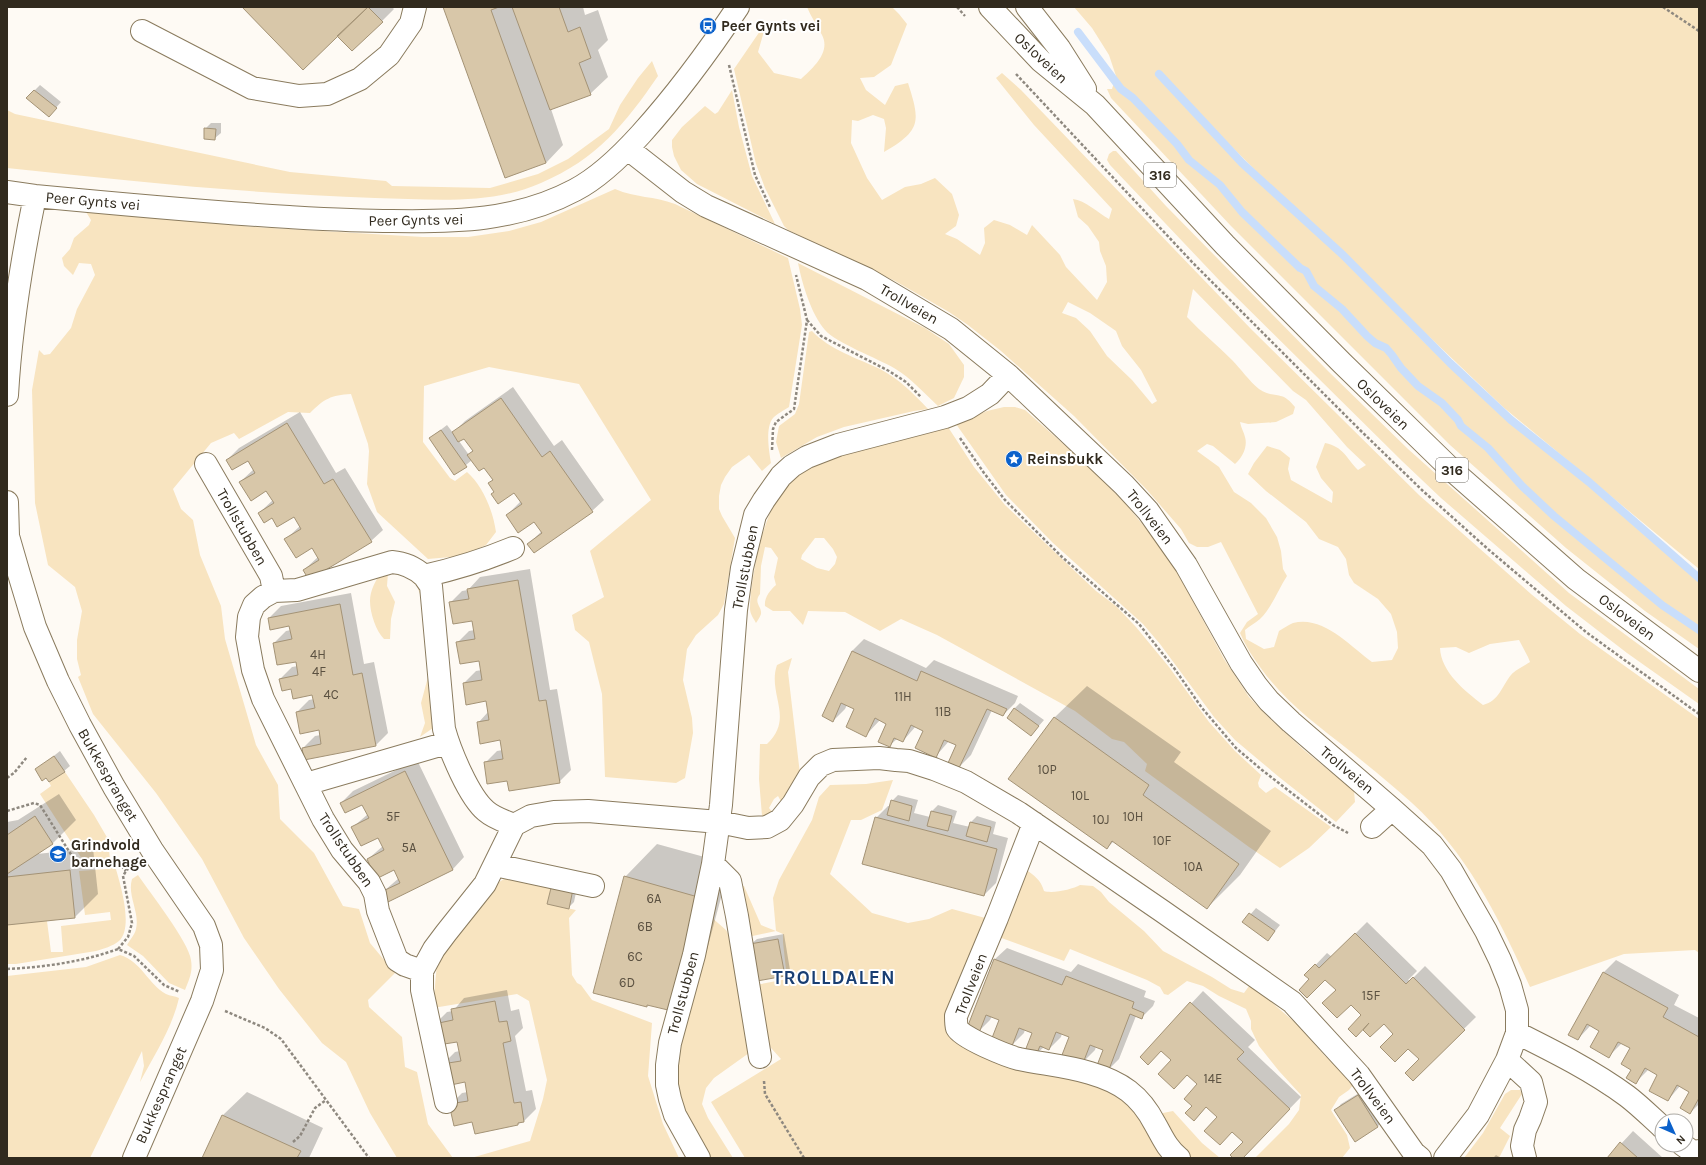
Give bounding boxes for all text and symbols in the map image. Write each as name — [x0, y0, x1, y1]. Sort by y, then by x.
bus stop icon: Peer Gynts vei — [698, 16, 718, 36]
place label: Peer Gynts vei — [721, 17, 821, 35]
street label: Osloveien — [1011, 29, 1071, 87]
road number: 316 — [1144, 163, 1176, 187]
street label: Peer Gynts vei — [45, 188, 141, 214]
street label: Peer Gynts vei — [368, 210, 464, 230]
street label: Trollveien — [876, 280, 942, 328]
street label: Osloveien — [1353, 374, 1413, 434]
place icon: Reinsbukk — [1004, 449, 1024, 469]
place label: Reinsbukk — [1027, 450, 1103, 468]
road number: 316 — [1436, 458, 1468, 482]
street label: Trollstubben — [213, 485, 271, 569]
street label: Trollveien — [1123, 486, 1177, 548]
street label: Trollstubben — [728, 523, 762, 611]
street label: Osloveien — [1595, 590, 1659, 644]
house number: 4H — [310, 647, 326, 662]
house number: 4F — [312, 664, 326, 679]
house number: 4C — [323, 687, 339, 702]
house number: 11H — [894, 689, 912, 704]
house number: 11B — [935, 704, 951, 719]
street label: Bukkespranget — [74, 725, 142, 825]
street label: Trollveien — [1316, 742, 1378, 798]
house number: 10P — [1037, 762, 1057, 777]
house number: 10L — [1071, 788, 1089, 803]
street label: Trollstubben — [315, 809, 377, 891]
house number: 5F — [386, 809, 400, 824]
house number: 10H — [1123, 809, 1143, 824]
house number: 10J — [1092, 812, 1110, 827]
house number: 10F — [1153, 833, 1172, 848]
place label: Grindvold barnehage — [71, 836, 147, 871]
house number: 5A — [402, 840, 417, 855]
school or university icon: Grindvold barnehage — [48, 844, 68, 864]
house number: 10A — [1183, 859, 1203, 874]
house number: 6A — [647, 891, 662, 906]
house number: 6B — [637, 919, 653, 934]
house number: 6C — [627, 949, 643, 964]
street label: Trollstubben — [663, 949, 703, 1037]
street label: Trollveien — [951, 950, 991, 1018]
district label: TROLLDALEN — [772, 967, 896, 989]
house number: 6D — [619, 975, 635, 990]
house number: 15F — [1362, 988, 1380, 1003]
street label: Bukkespranget — [132, 1043, 191, 1146]
street label: Trollveien — [1346, 1065, 1400, 1127]
house number: 14E — [1204, 1071, 1222, 1086]
north arrow — [1654, 1113, 1694, 1153]
text: N — [1673, 1132, 1688, 1147]

